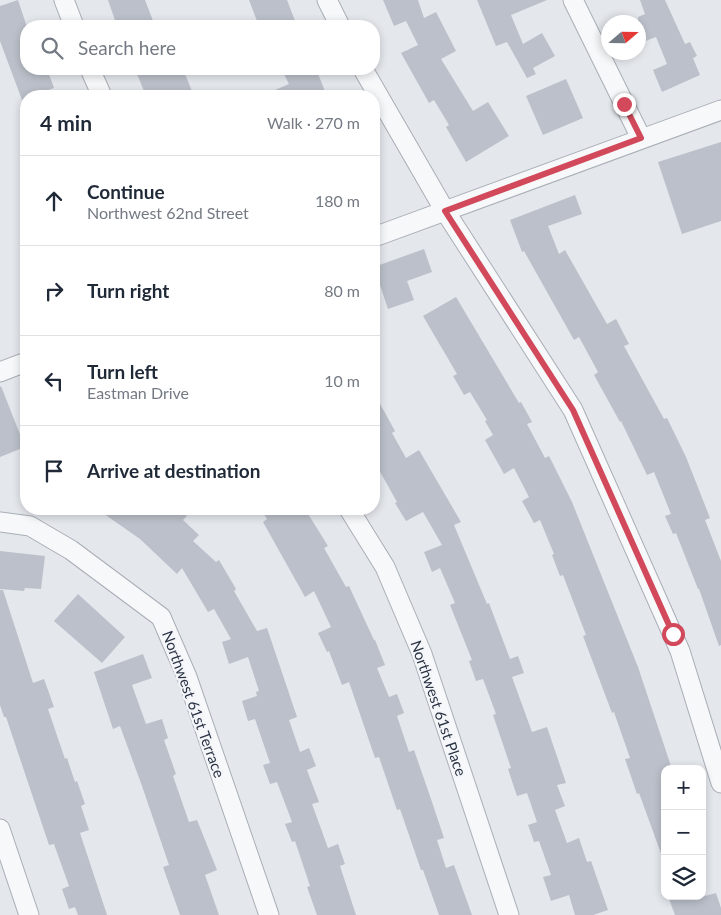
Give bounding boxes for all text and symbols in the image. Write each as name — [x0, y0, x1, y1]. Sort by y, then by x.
north arrow — [601, 15, 646, 60]
search box — [20, 20, 380, 75]
icon: search — [38, 34, 66, 62]
text: Search here — [78, 36, 176, 59]
route end — [613, 93, 636, 116]
text: 4 min — [40, 110, 92, 135]
text: Walk · 270 m — [267, 113, 360, 132]
text: Continue — [87, 180, 165, 203]
icon: ahead — [40, 187, 68, 215]
text: 180 m — [315, 191, 360, 210]
text: Northwest 62nd Street — [87, 203, 249, 222]
icon: right — [40, 277, 68, 305]
text: Turn right — [87, 279, 169, 302]
text: 80 m — [324, 281, 360, 300]
text: Turn left — [87, 360, 158, 383]
icon: left — [40, 367, 68, 395]
text: 10 m — [324, 371, 360, 390]
text: Eastman Drive — [87, 383, 189, 402]
icon: arrive — [40, 457, 68, 485]
text: Arrive at destination — [87, 459, 260, 482]
route start — [662, 623, 685, 646]
street label: Northwest 61st Terrace — [159, 628, 229, 780]
street label: Northwest 61st Place — [407, 638, 471, 778]
map controls — [661, 765, 706, 900]
button: + — [661, 765, 706, 810]
button: − — [661, 810, 706, 855]
button: layers — [661, 855, 706, 900]

